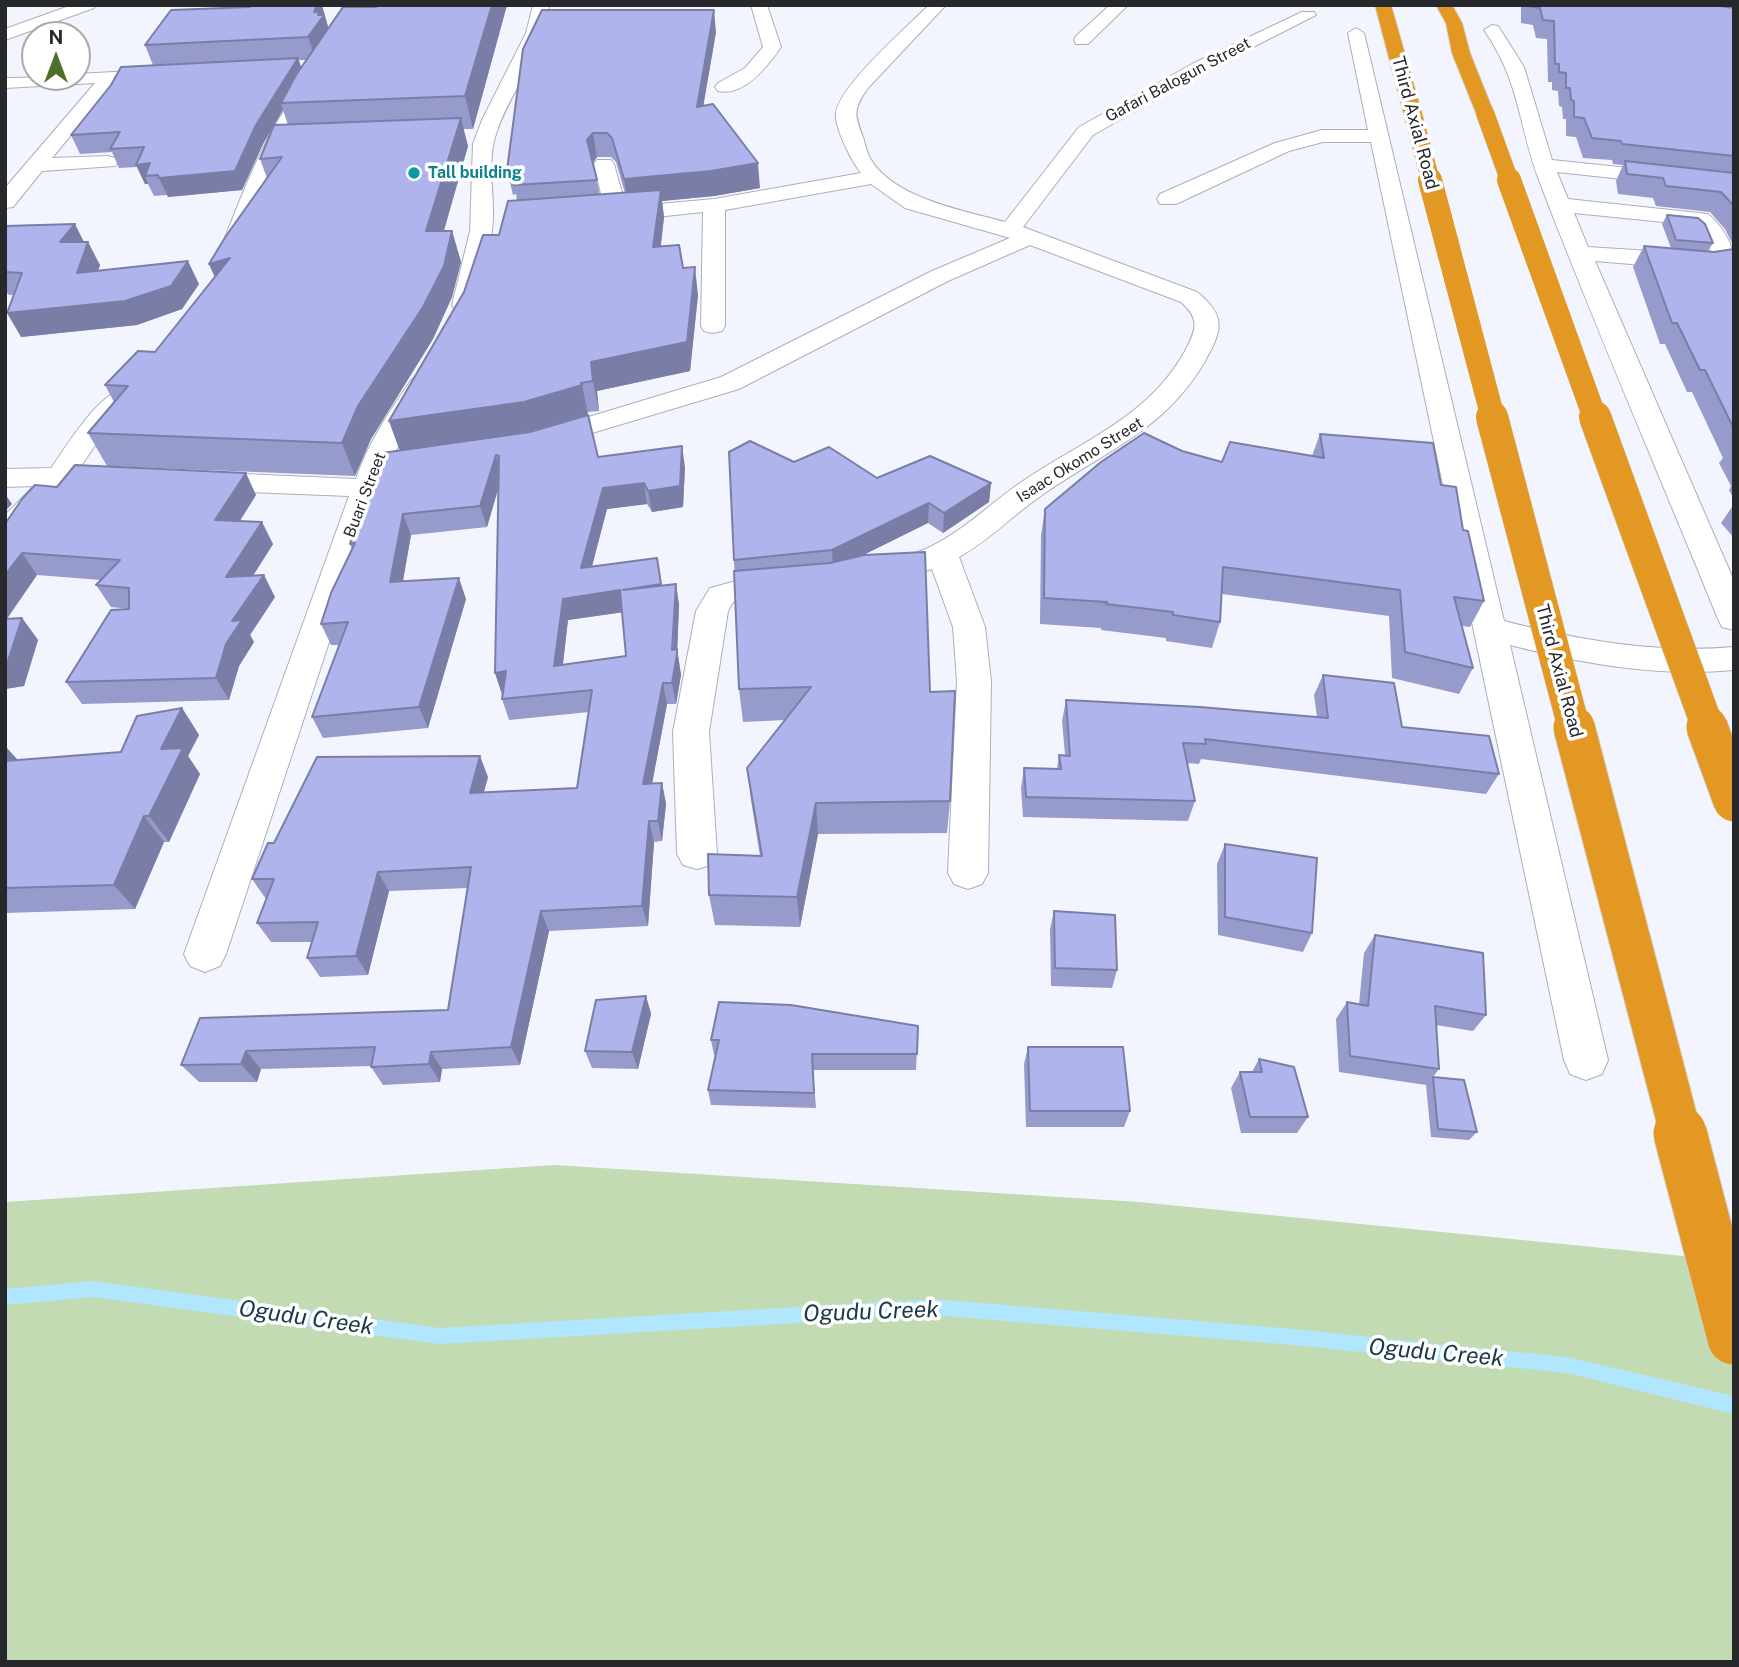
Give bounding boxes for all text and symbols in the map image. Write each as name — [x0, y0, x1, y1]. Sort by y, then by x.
north arrow — [21, 21, 91, 91]
text: N — [49, 26, 63, 48]
street label: Gafari Balogun Street — [1102, 34, 1254, 126]
street label: Third Axial Road — [1387, 54, 1443, 192]
place label: Tall building — [428, 163, 522, 183]
marker: Tall building — [406, 165, 422, 181]
street label: Isaac Okomo Street — [1013, 413, 1147, 507]
street label: Buari Street — [340, 450, 390, 540]
street label: Third Axial Road — [1531, 602, 1587, 740]
water label: Ogudu Creek — [237, 1295, 375, 1341]
water label: Ogudu Creek — [803, 1296, 939, 1328]
water label: Ogudu Creek — [1367, 1333, 1505, 1373]

